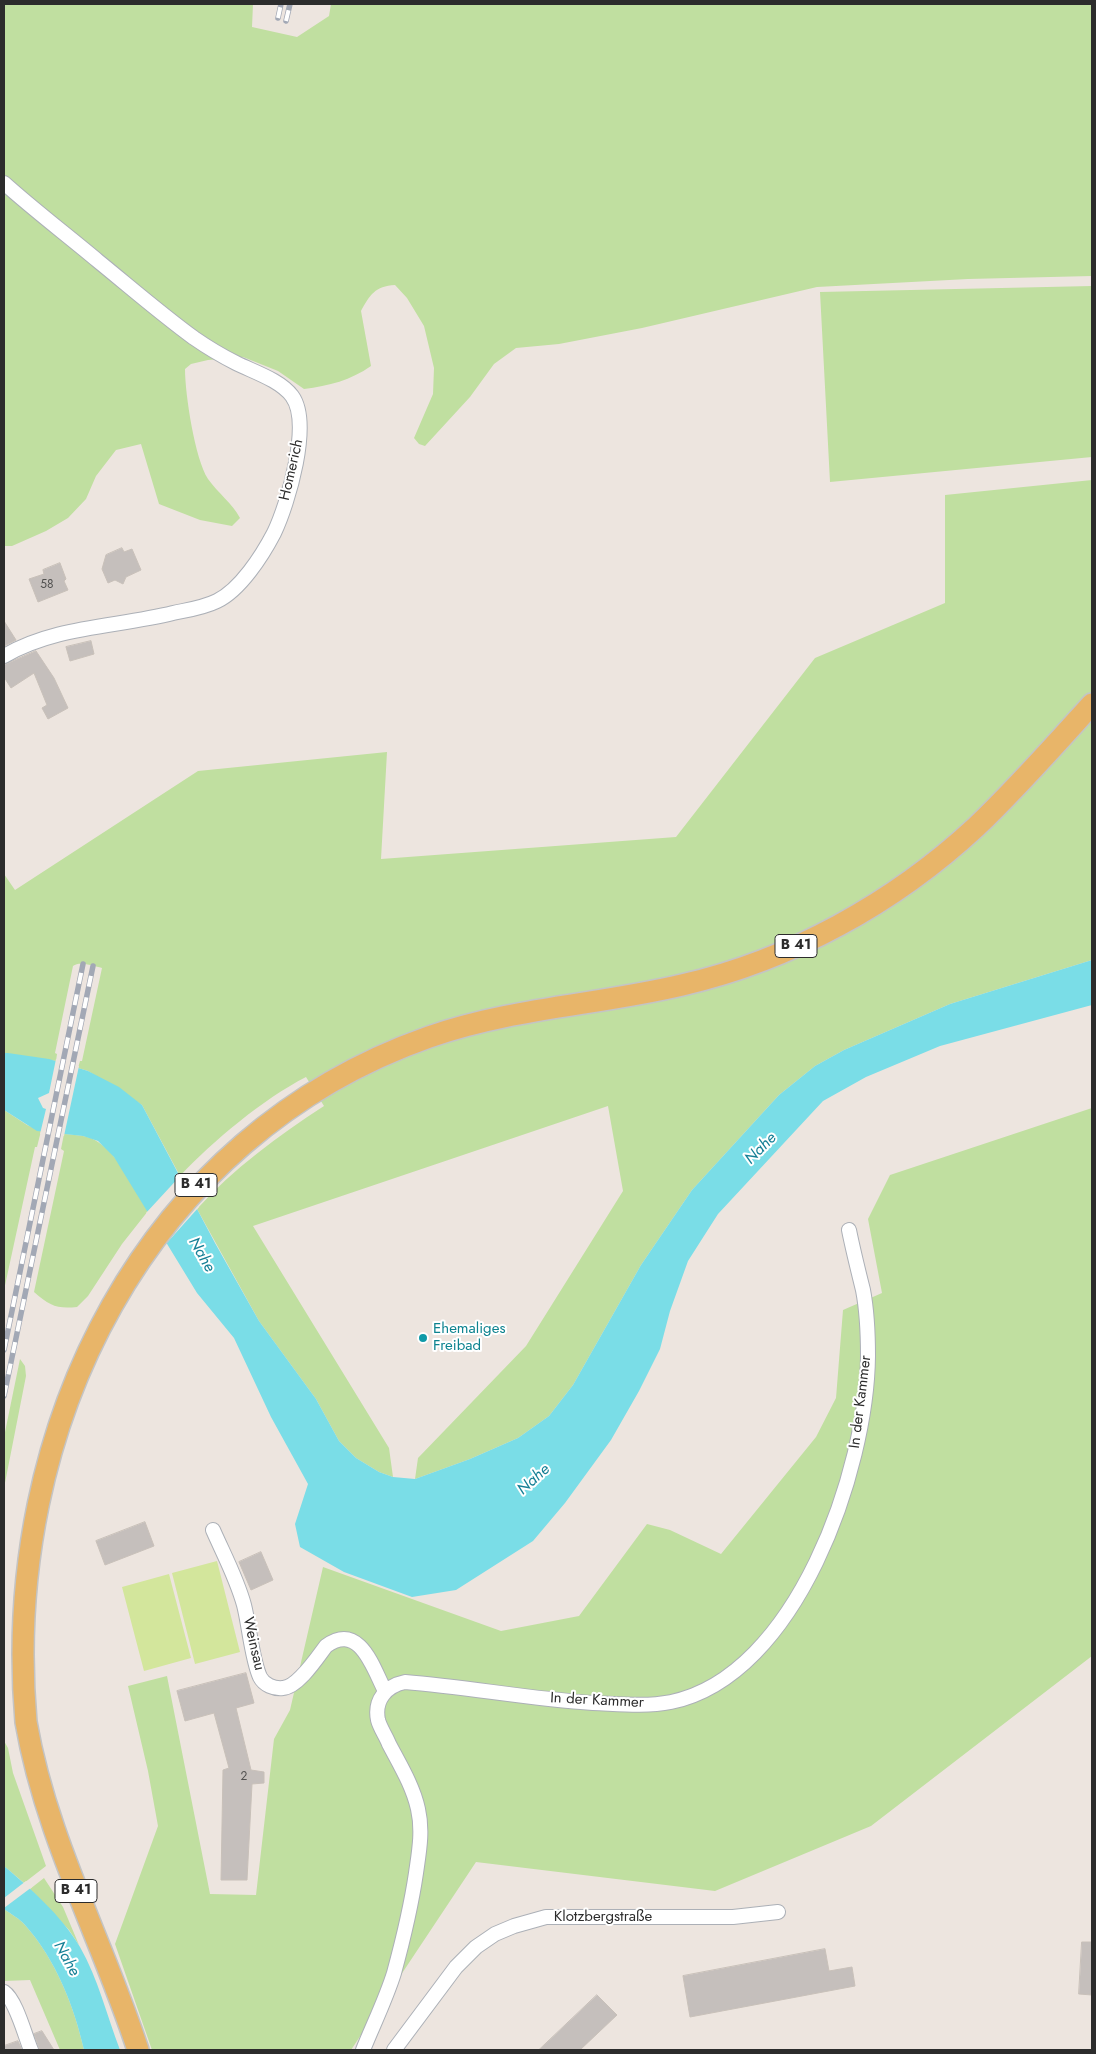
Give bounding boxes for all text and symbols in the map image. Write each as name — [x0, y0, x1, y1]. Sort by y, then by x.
street label: Homerich — [276, 438, 308, 502]
house number: 58 — [40, 578, 54, 592]
road number: B 41 — [775, 934, 817, 958]
water label: Nahe — [741, 1129, 781, 1169]
road number: B 41 — [175, 1174, 217, 1196]
water label: Nahe — [183, 1234, 219, 1276]
place label: Ehemaliges Freibad — [433, 1320, 505, 1355]
marker: Ehemaliges Freibad — [417, 1332, 429, 1344]
street label: In der Kammer — [846, 1354, 876, 1450]
water label: Nahe — [514, 1460, 554, 1500]
street label: Weinsau — [238, 1616, 268, 1672]
street label: In der Kammer — [550, 1690, 644, 1712]
house number: 2 — [241, 1770, 247, 1784]
road number: B 41 — [55, 1880, 97, 1902]
street label: Klotzbergstraße — [554, 1908, 652, 1926]
water label: Nahe — [49, 1938, 83, 1980]

